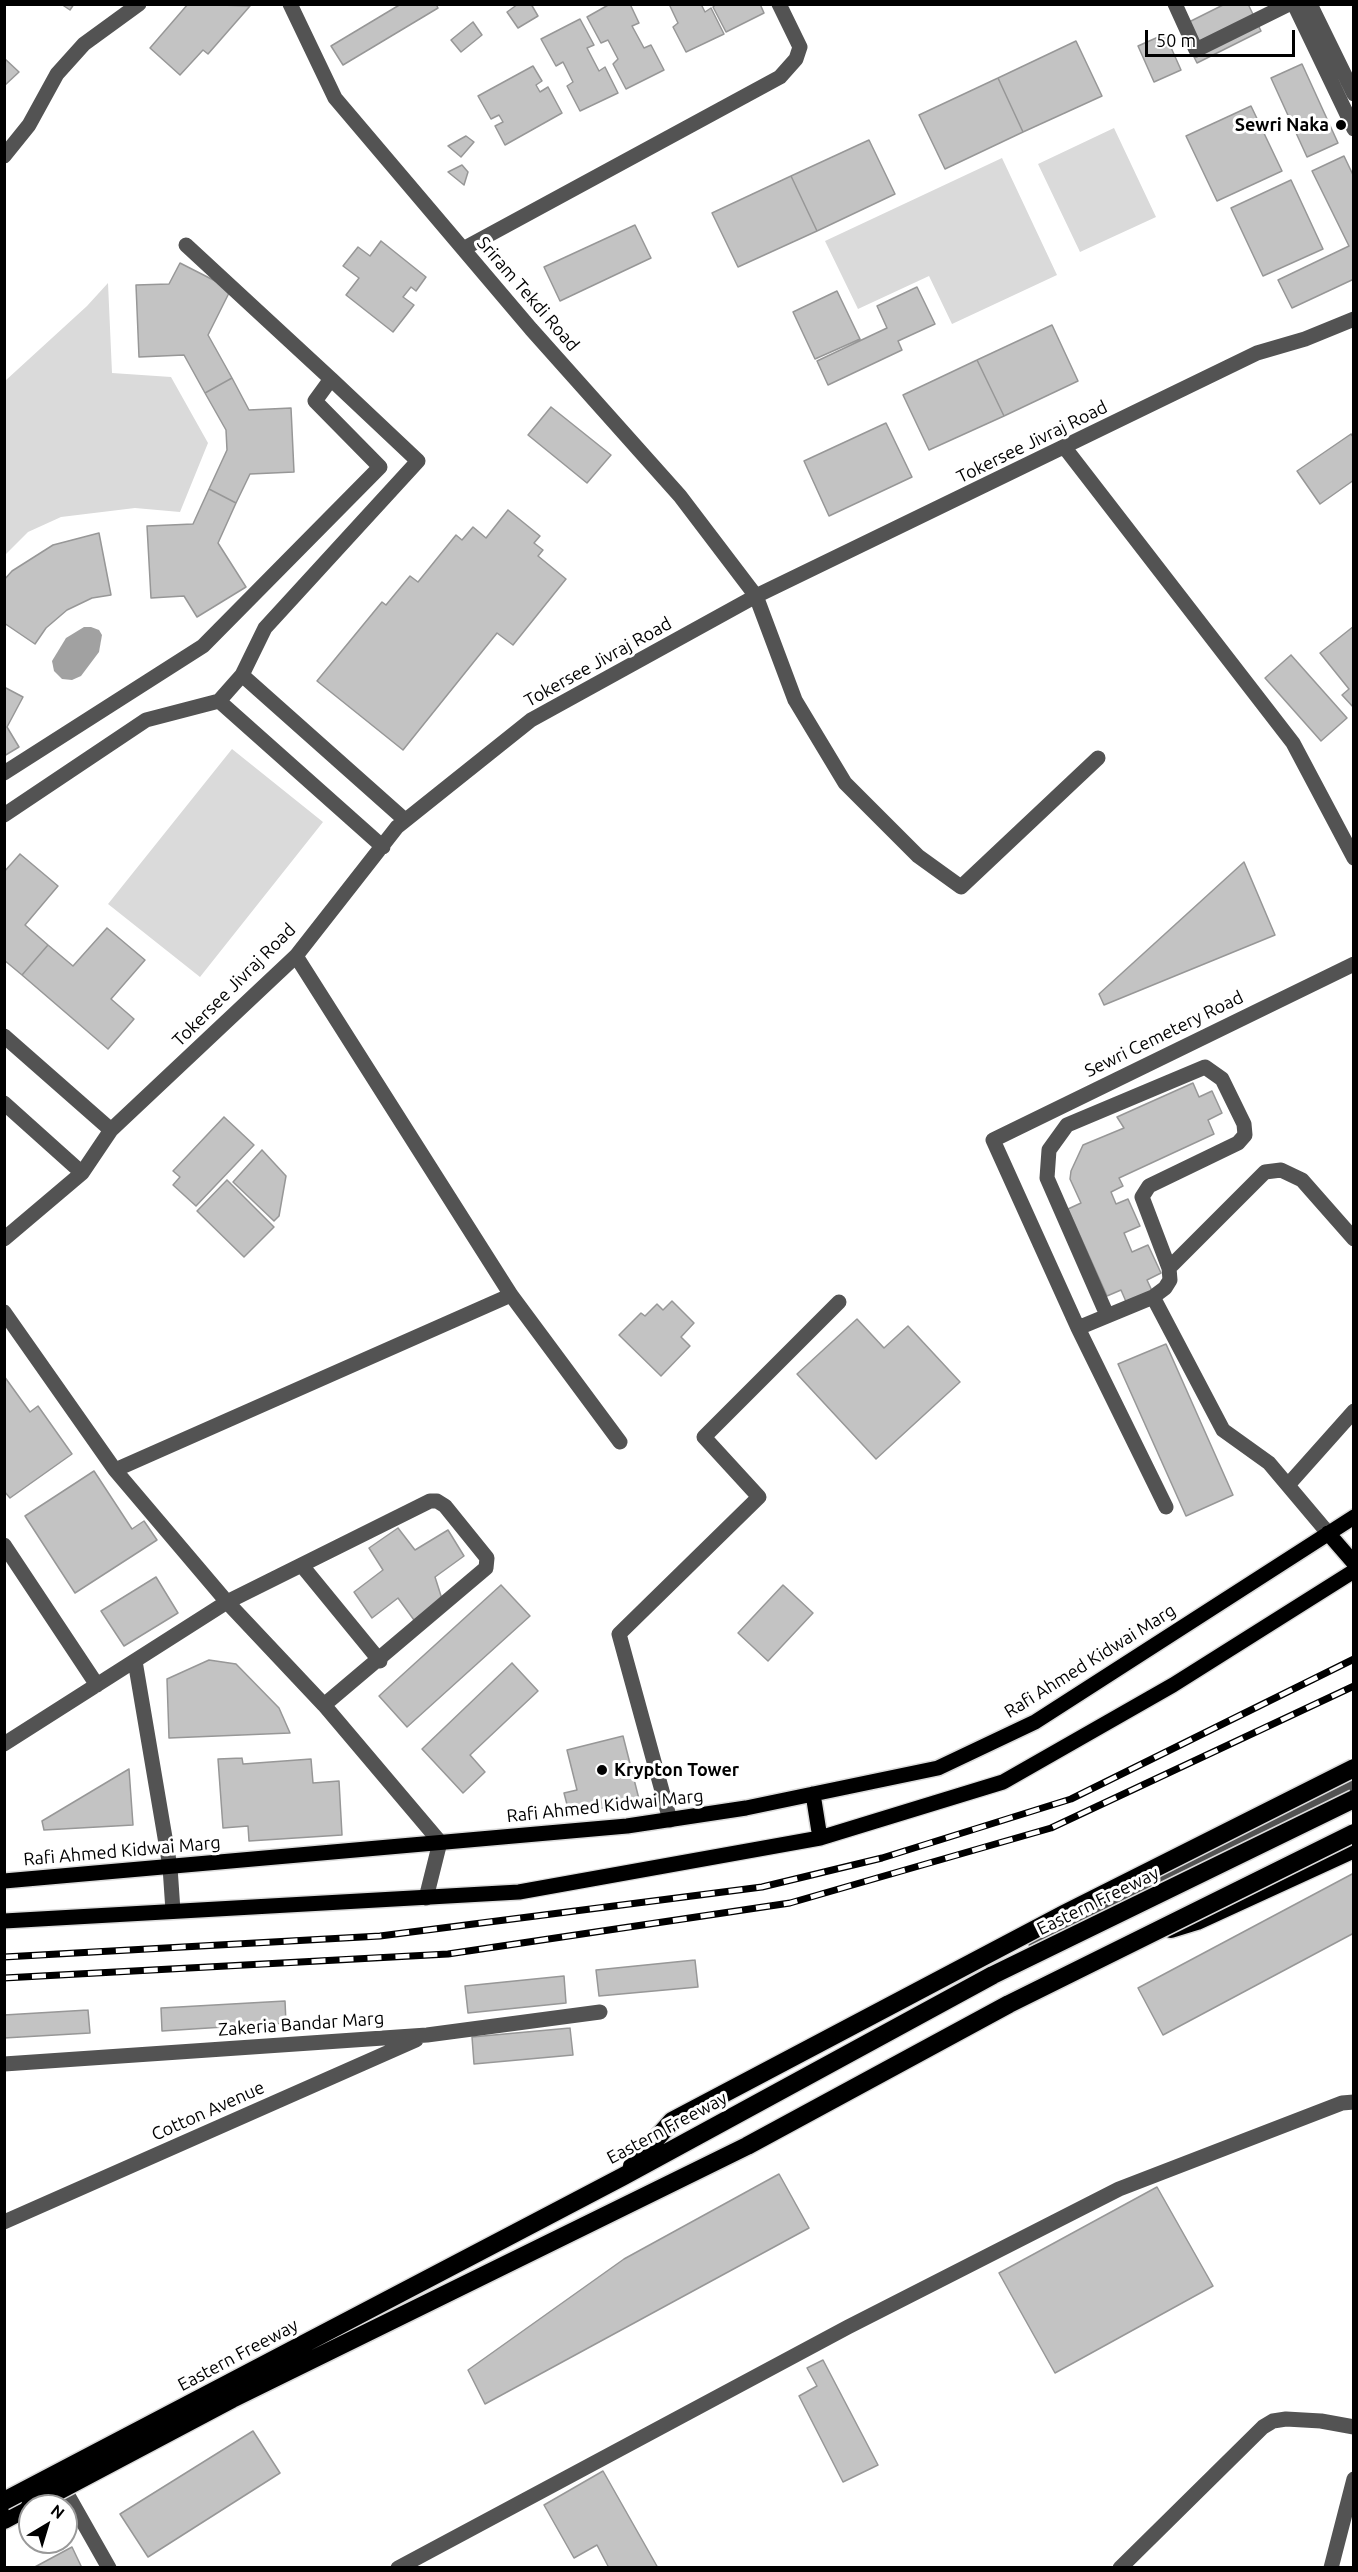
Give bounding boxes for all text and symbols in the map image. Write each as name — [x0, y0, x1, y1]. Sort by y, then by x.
scale bar — [1148, 18, 1298, 56]
text: 50 m — [1156, 30, 1196, 50]
place label: Sewri Naka — [1235, 114, 1329, 136]
marker: Sewri Naka — [1334, 118, 1348, 132]
street label: Sriram Tekdi Road — [472, 232, 584, 356]
street label: Tokersee Jivraj Road — [953, 396, 1111, 488]
street label: Tokersee Jivraj Road — [521, 613, 675, 711]
street label: Tokersee Jivraj Road — [168, 919, 300, 1051]
street label: Sewri Cemetery Road — [1081, 986, 1247, 1082]
street label: Rafi Ahmed Kidwai Marg — [1000, 1599, 1180, 1723]
place label: Krypton Tower — [614, 1759, 739, 1781]
marker: Krypton Tower — [595, 1763, 609, 1777]
street label: Rafi Ahmed Kidwai Marg — [505, 1785, 705, 1827]
street label: Rafi Ahmed Kidwai Marg — [23, 1832, 221, 1870]
street label: Eastern Freeway — [1033, 1862, 1163, 1940]
street label: Zakeria Bandar Marg — [217, 2007, 385, 2041]
street label: Cotton Avenue — [148, 2076, 268, 2146]
street label: Eastern Freeway — [603, 2087, 731, 2169]
street label: Eastern Freeway — [174, 2314, 302, 2396]
north arrow — [18, 2494, 78, 2554]
text: N — [48, 2501, 68, 2522]

